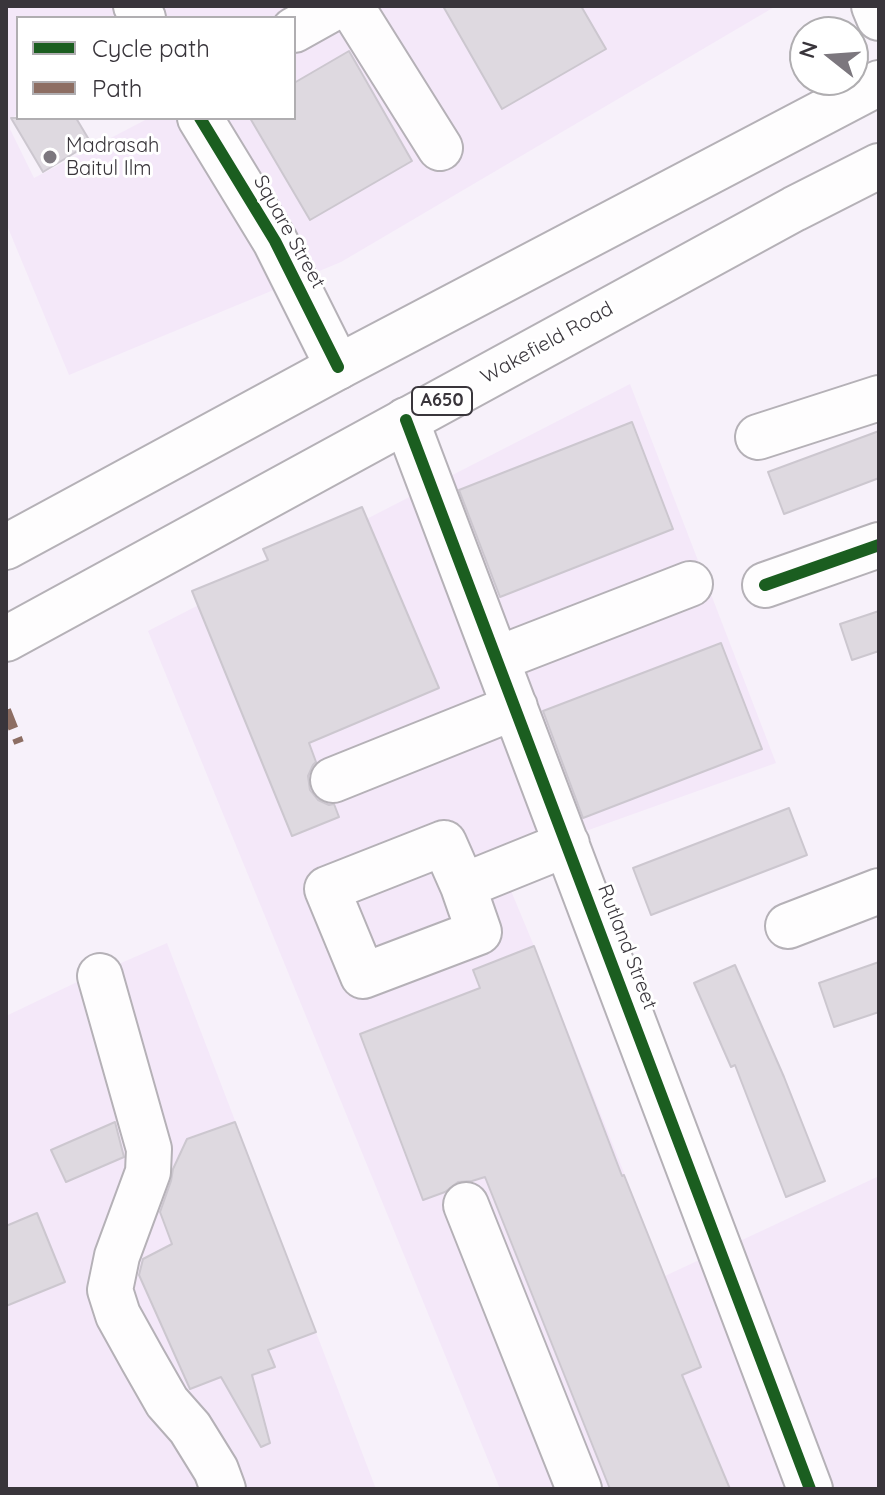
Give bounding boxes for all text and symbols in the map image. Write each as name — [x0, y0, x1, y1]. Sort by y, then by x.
legend — [16, 16, 296, 120]
north arrow — [789, 16, 869, 96]
text: Cycle path — [92, 33, 210, 63]
text: N — [792, 38, 824, 61]
text: Path — [92, 73, 143, 103]
place label: Madrasah Baitul Ilm — [66, 134, 159, 181]
marker: Madrasah Baitul Ilm — [41, 148, 59, 166]
street label: Square Street — [248, 171, 330, 293]
street label: Wakefield Road — [477, 297, 617, 389]
road number: A650 — [412, 387, 472, 415]
street label: Rutland Street — [592, 881, 662, 1013]

